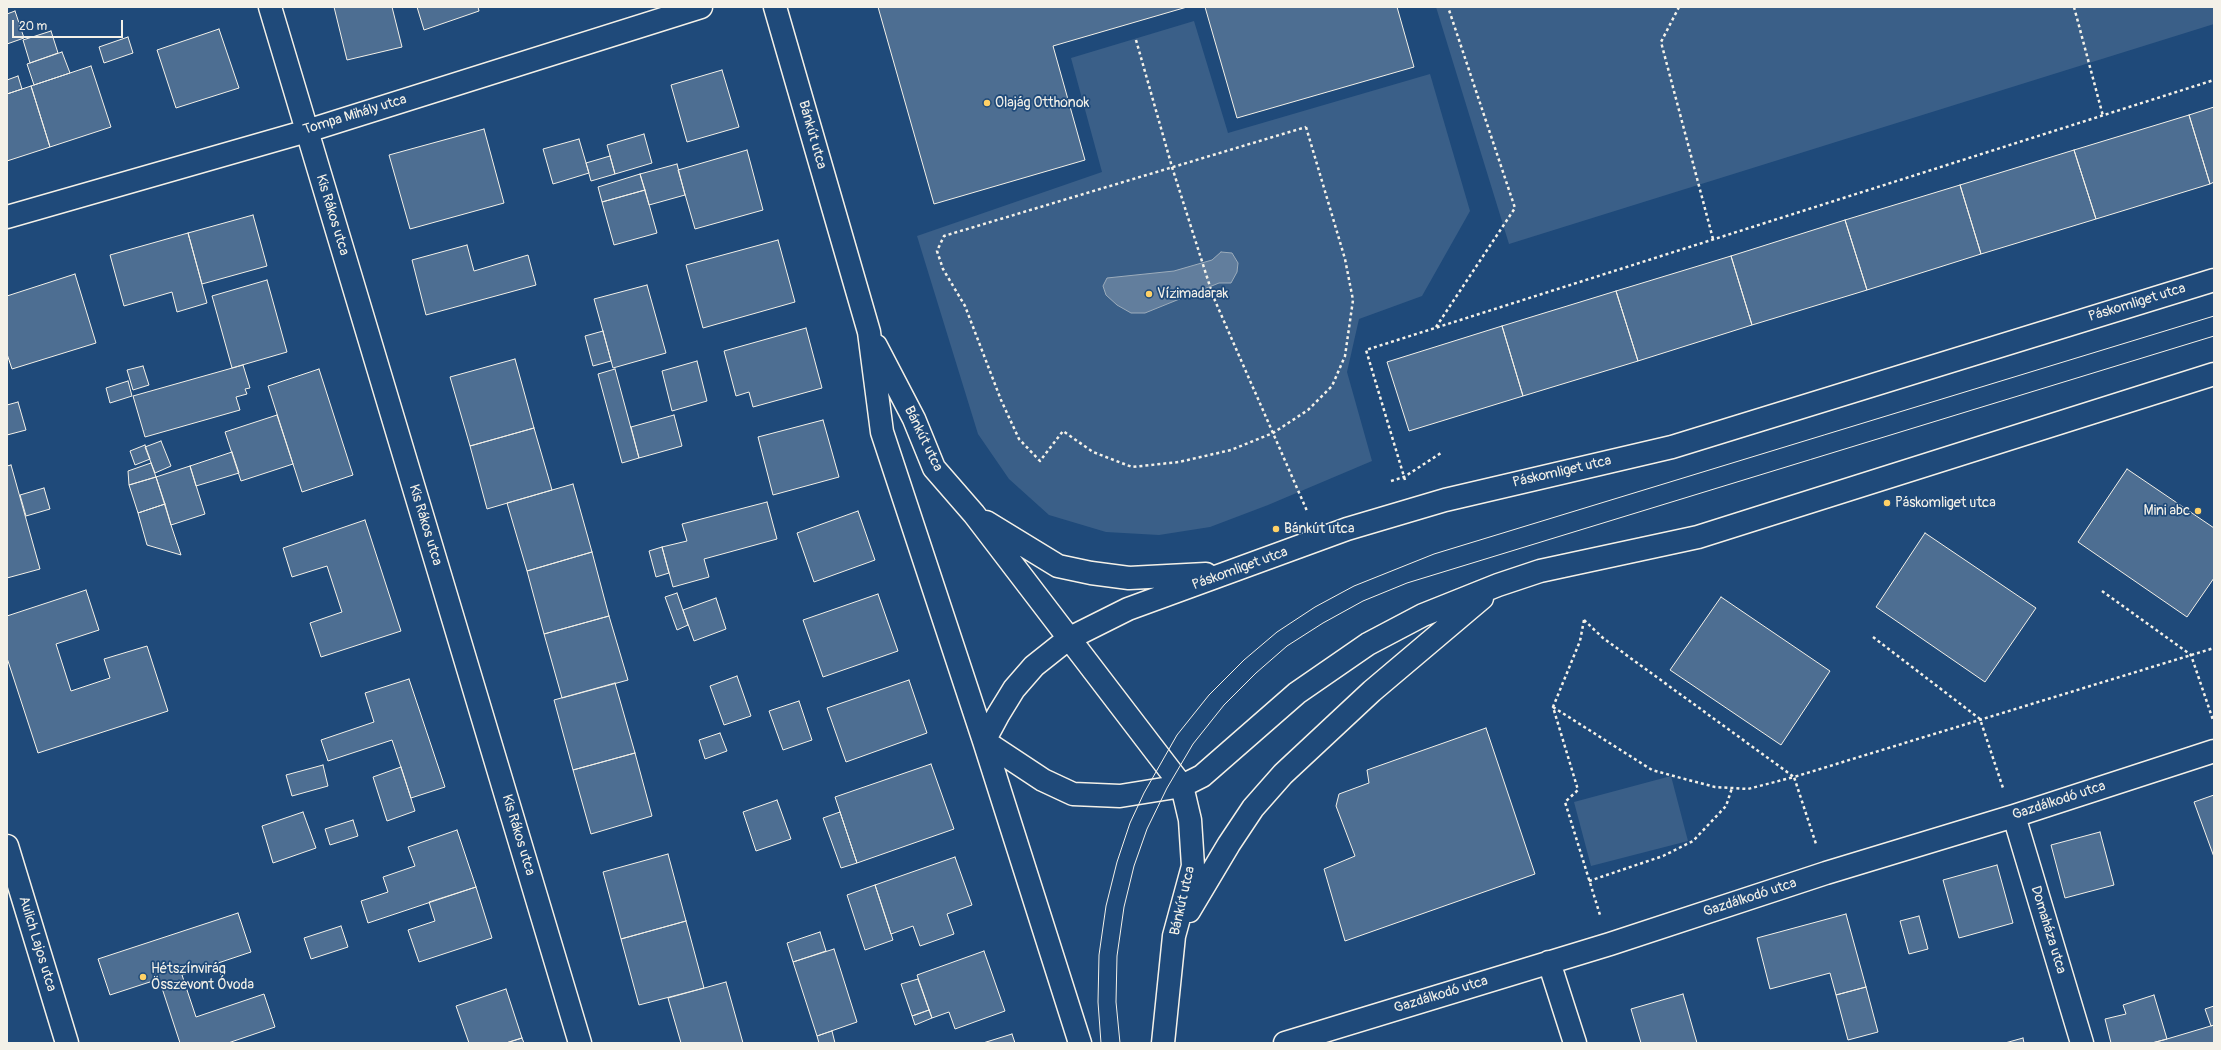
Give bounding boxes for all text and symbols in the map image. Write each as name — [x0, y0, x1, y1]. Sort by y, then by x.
scale bar — [14, 12, 125, 38]
text: 20 m — [19, 19, 47, 34]
street label: Tompa Mihály utca — [301, 91, 409, 139]
place label: Olajág Otthonok — [995, 95, 1089, 111]
marker: Olajág Otthonok — [982, 98, 992, 108]
street label: Bánkút utca — [794, 99, 830, 171]
street label: Kis Rákos utca — [312, 172, 352, 258]
street label: Páskomliget utca — [2086, 280, 2188, 326]
place label: Vízimadarak — [1157, 286, 1228, 302]
marker: Vízimadarak — [1144, 289, 1154, 299]
street label: Bánkút utca — [900, 404, 946, 474]
street label: Páskomliget utca — [1511, 452, 1613, 492]
street label: Kis Rákos utca — [405, 482, 445, 568]
place label: Páskomliget utca — [1895, 495, 1996, 511]
marker: Páskomliget utca — [1882, 498, 1892, 508]
place label: Mini abc — [2144, 503, 2190, 519]
marker: Mini abc — [2193, 506, 2203, 516]
place label: Bánkút utca — [1284, 521, 1354, 537]
marker: Bánkút utca — [1271, 524, 1281, 534]
street label: Páskomliget utca — [1190, 544, 1290, 594]
street label: Gazdálkodó utca — [2010, 778, 2108, 824]
street label: Kis Rákos utca — [498, 792, 538, 878]
street label: Bánkút utca — [1167, 865, 1199, 937]
street label: Gazdálkodó utca — [1701, 875, 1799, 921]
street label: Domaháza utca — [2027, 884, 2069, 976]
street label: Aulich Lajos utca — [15, 894, 59, 994]
place label: Hétszínvirág Összevont Óvoda — [151, 961, 254, 994]
marker: Hétszínvirág Összevont Óvoda — [138, 972, 148, 982]
street label: Gazdálkodó utca — [1392, 973, 1490, 1017]

